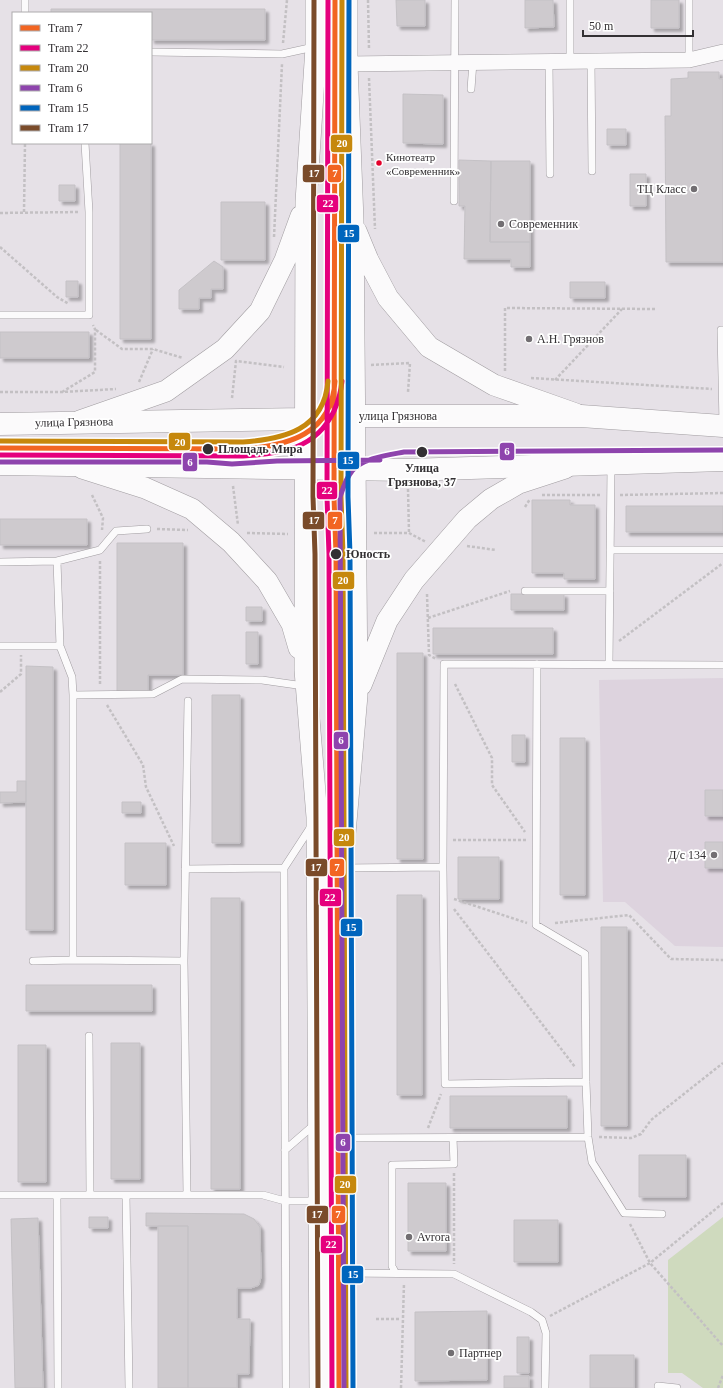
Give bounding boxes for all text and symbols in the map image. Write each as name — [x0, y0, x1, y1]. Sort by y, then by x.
legend — [12, 12, 152, 144]
scale bar — [583, 12, 693, 38]
text: 50 m — [589, 19, 614, 33]
text: Tram 7 — [48, 21, 83, 35]
text: Tram 22 — [48, 41, 89, 55]
text: Tram 20 — [48, 61, 89, 75]
text: Tram 6 — [48, 81, 83, 95]
text: Tram 15 — [48, 101, 89, 115]
text: Tram 17 — [48, 121, 89, 135]
line badge: 20 — [330, 134, 353, 153]
text: 20 — [337, 137, 348, 149]
place label: Кинотеатр «Современник» — [386, 151, 460, 177]
marker: Кинотеатр «Современник» — [374, 158, 384, 168]
line badge: 17 — [302, 164, 325, 183]
line badge: 7 — [327, 164, 342, 183]
text: 17 — [309, 167, 320, 179]
text: 7 — [332, 167, 338, 179]
place label: ТЦ Класс — [637, 182, 686, 196]
marker: ТЦ Класс — [689, 184, 699, 194]
line badge: 22 — [316, 194, 339, 213]
text: 22 — [323, 197, 334, 209]
place label: Современник — [509, 217, 578, 231]
marker: Современник — [496, 219, 506, 229]
line badge: 15 — [337, 224, 360, 243]
text: 15 — [344, 227, 355, 239]
place label: А.Н. Грязнов — [537, 332, 604, 346]
marker: А.Н. Грязнов — [524, 334, 534, 344]
street label: улица Грязнова — [359, 409, 438, 423]
street label: улица Грязнова — [35, 414, 114, 430]
line badge: 20 — [168, 432, 191, 451]
text: 20 — [175, 436, 186, 448]
marker: Площадь Мира — [201, 442, 215, 456]
place label: Площадь Мира — [218, 442, 303, 456]
line badge: 6 — [499, 442, 515, 461]
marker: Улица Грязнова, 37 — [415, 445, 429, 459]
text: 6 — [504, 445, 510, 457]
line badge: 15 — [337, 451, 360, 470]
line badge: 6 — [182, 452, 198, 472]
text: 15 — [343, 454, 354, 466]
text: 6 — [187, 456, 193, 468]
place label: Улица Грязнова, 37 — [388, 461, 456, 489]
line badge: 22 — [316, 481, 338, 500]
text: 22 — [322, 484, 333, 496]
line badge: 17 — [302, 511, 325, 530]
line badge: 7 — [327, 511, 343, 530]
text: 17 — [309, 514, 320, 526]
text: 7 — [332, 514, 338, 526]
marker: Юность — [329, 547, 343, 561]
place label: Юность — [346, 547, 391, 561]
line badge: 20 — [332, 571, 355, 590]
text: 20 — [338, 574, 349, 586]
line badge: 6 — [333, 731, 349, 750]
text: 6 — [338, 734, 344, 746]
line badge: 20 — [333, 828, 355, 847]
text: 20 — [339, 831, 350, 843]
place label: Д/с 134 — [668, 848, 706, 862]
marker: Д/с 134 — [709, 850, 719, 860]
line badge: 17 — [305, 858, 328, 877]
line badge: 7 — [329, 858, 345, 877]
text: 17 — [311, 861, 322, 873]
text: 7 — [334, 861, 340, 873]
line badge: 22 — [319, 888, 342, 907]
text: 22 — [325, 891, 336, 903]
line badge: 15 — [340, 918, 363, 937]
text: 15 — [346, 921, 357, 933]
line badge: 6 — [335, 1133, 351, 1152]
text: 6 — [340, 1136, 346, 1148]
line badge: 20 — [334, 1175, 357, 1194]
text: 20 — [340, 1178, 351, 1190]
line badge: 17 — [306, 1205, 329, 1224]
line badge: 7 — [331, 1205, 346, 1224]
text: 17 — [312, 1208, 323, 1220]
text: 7 — [335, 1208, 341, 1220]
place label: Avrora — [417, 1230, 451, 1244]
marker: Avrora — [404, 1232, 414, 1242]
line badge: 22 — [320, 1235, 343, 1254]
text: 22 — [326, 1238, 337, 1250]
line badge: 15 — [341, 1265, 364, 1284]
text: 15 — [348, 1268, 359, 1280]
place label: Партнер — [459, 1346, 502, 1360]
marker: Партнер — [446, 1348, 456, 1358]

